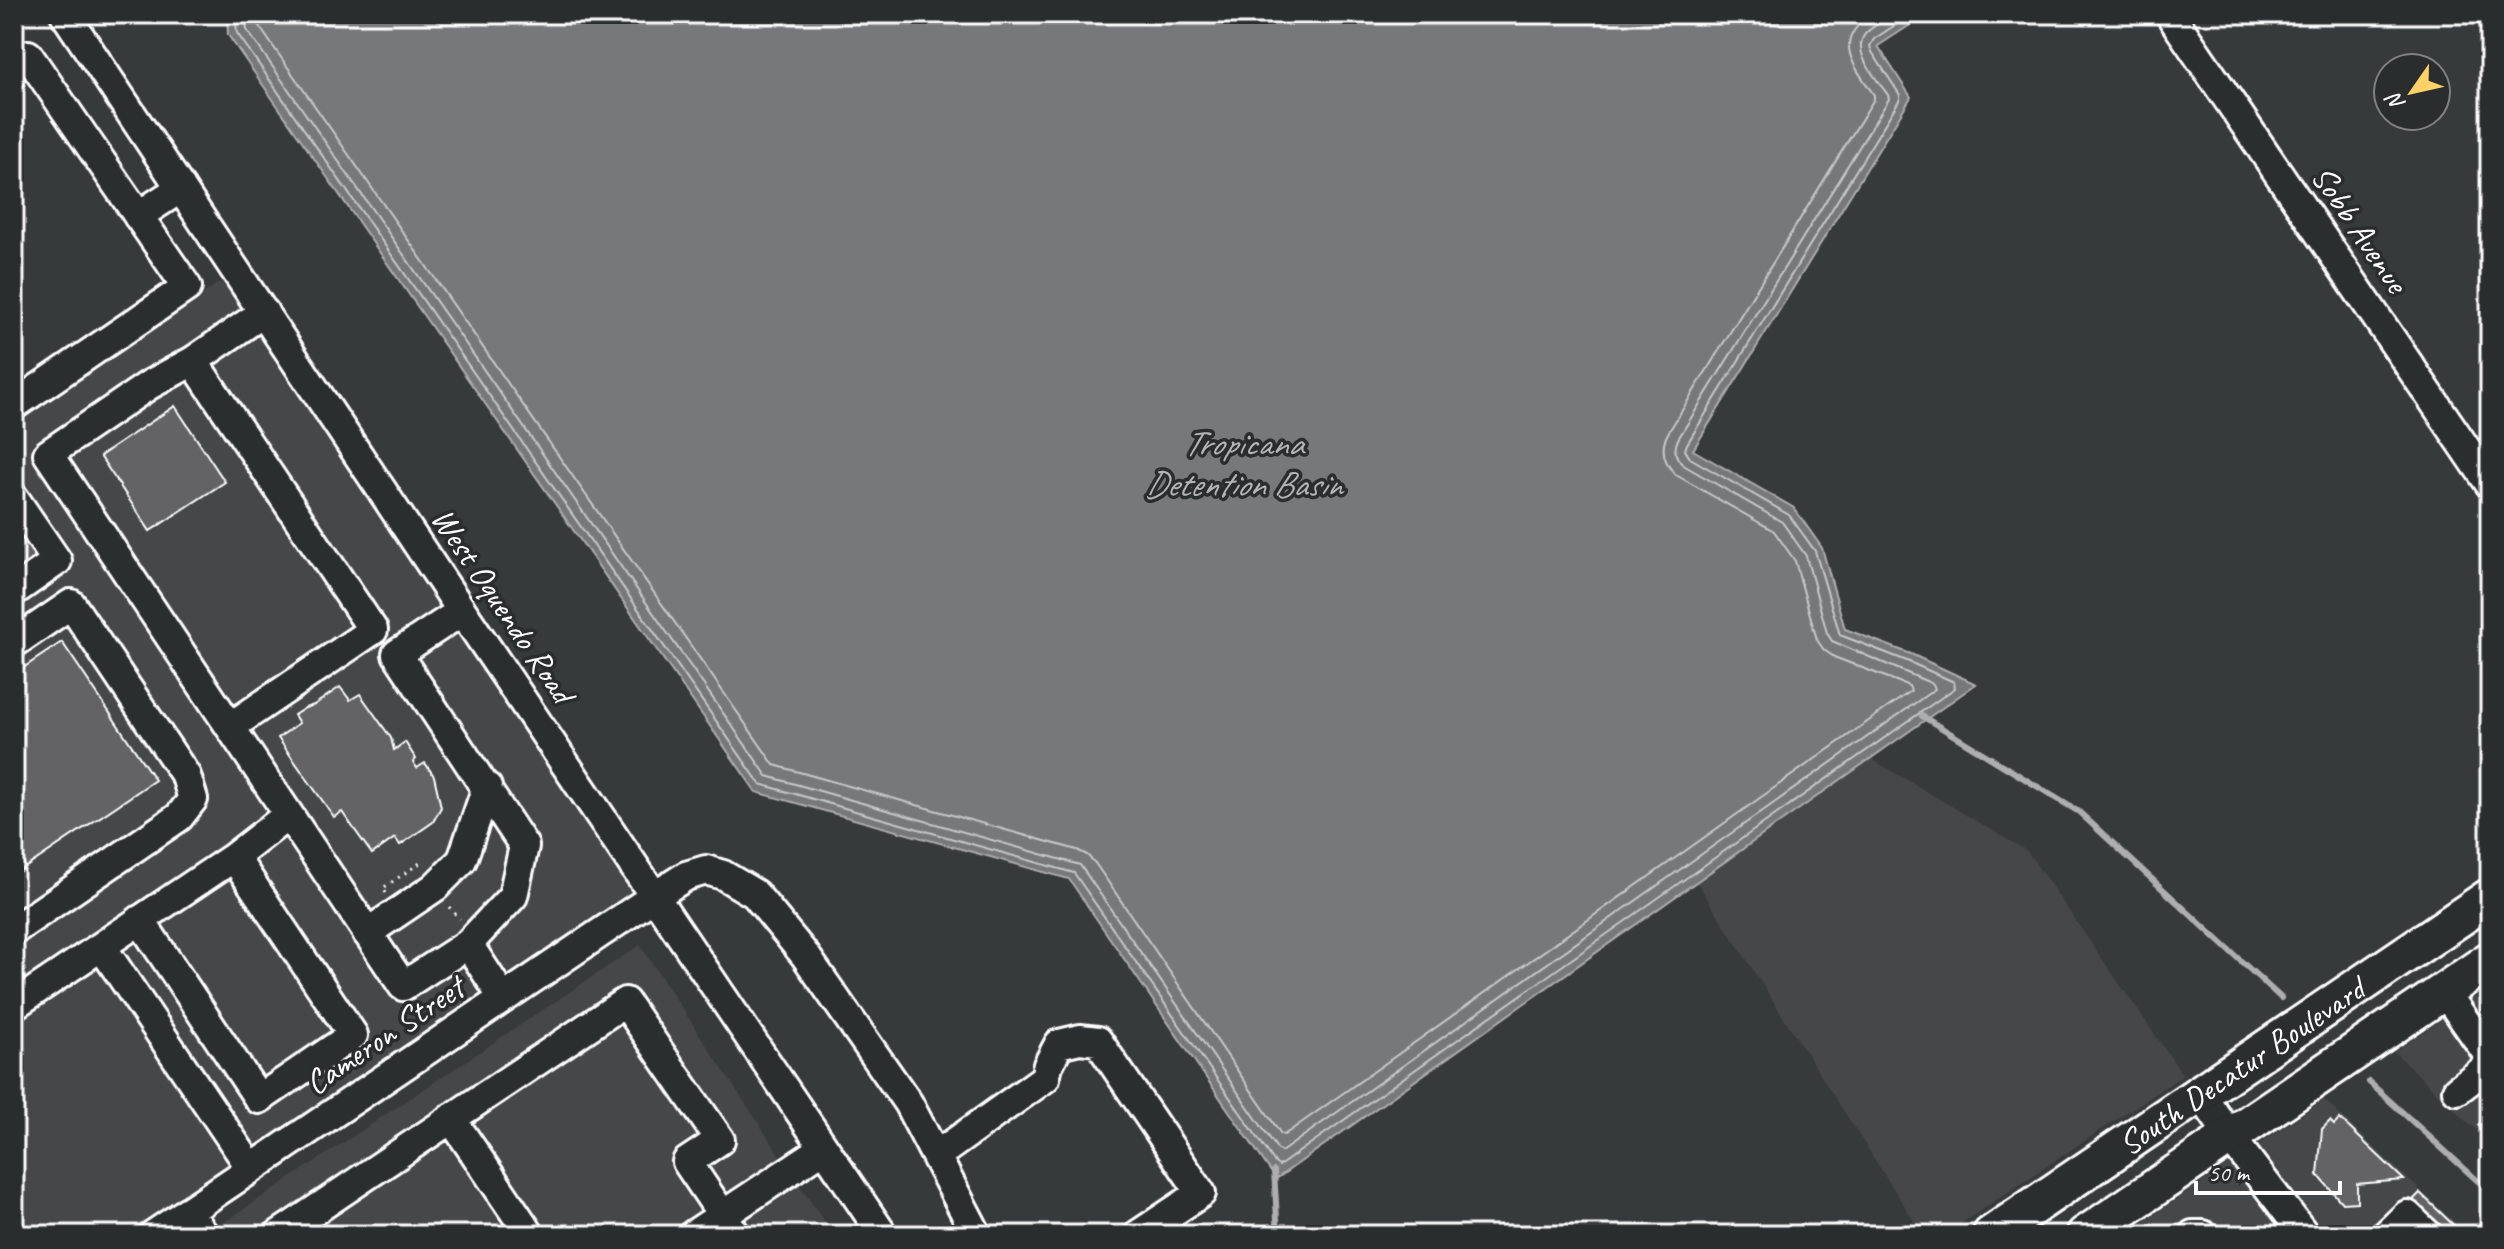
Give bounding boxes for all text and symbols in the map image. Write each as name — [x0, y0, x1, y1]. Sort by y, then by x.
north arrow — [2372, 52, 2452, 132]
text: N — [2379, 86, 2412, 116]
street label: Sobb Avenue — [2302, 157, 2420, 303]
water label: Tropicana Detention Basin — [1144, 420, 1345, 507]
street label: West Oquendo Road — [422, 499, 587, 715]
street label: Cameron Street — [296, 963, 476, 1104]
street label: South Decatur Boulevard — [2110, 964, 2376, 1164]
scale bar — [2196, 1145, 2340, 1195]
text: 50 m — [2208, 1158, 2251, 1188]

